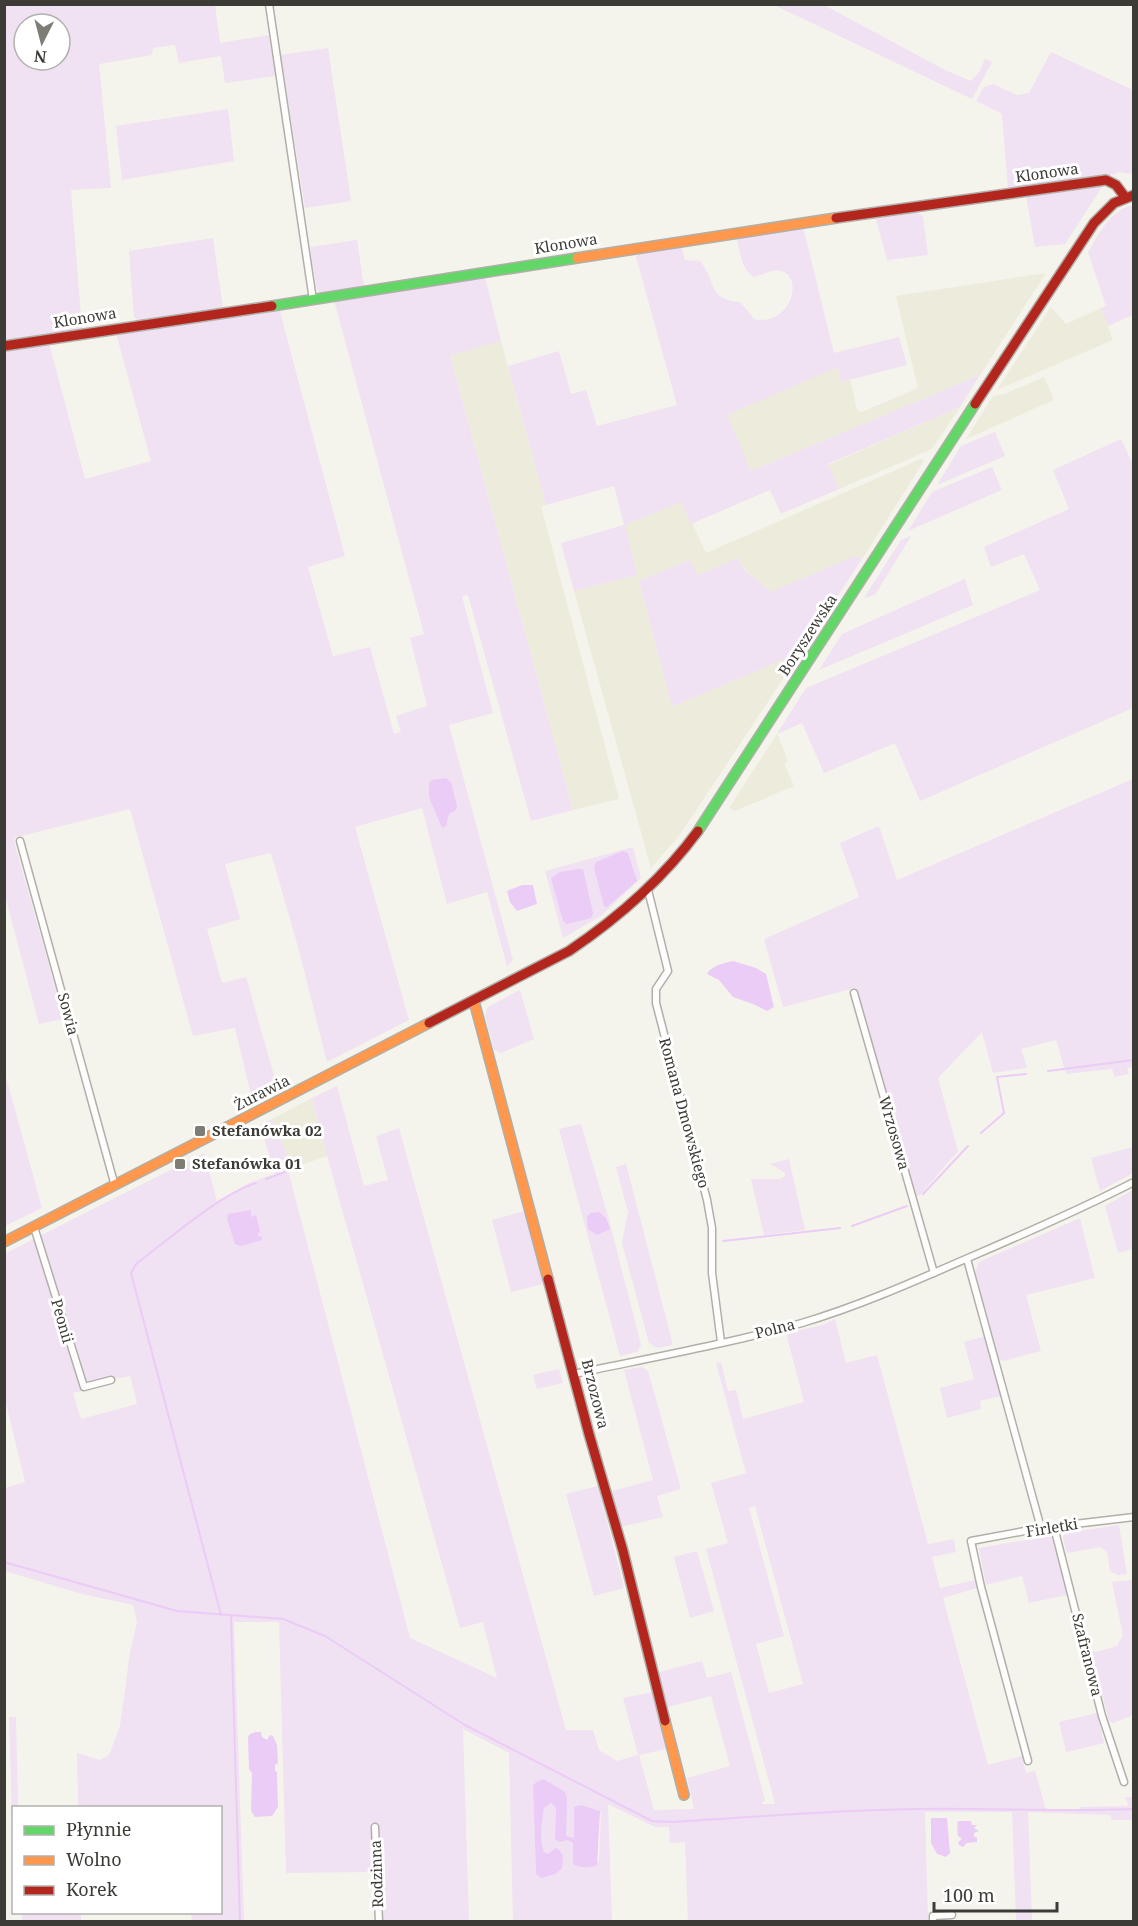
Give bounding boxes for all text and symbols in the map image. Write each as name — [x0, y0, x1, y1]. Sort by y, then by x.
north arrow — [12, 12, 72, 72]
text: N — [33, 45, 48, 69]
street label: Klonowa — [1014, 158, 1080, 186]
street label: Klonowa — [533, 228, 599, 258]
street label: Klonowa — [52, 302, 118, 332]
street label: Boryszewska — [773, 590, 841, 679]
street label: Sowia — [54, 990, 84, 1037]
street label: Romana Dmowskiego — [655, 1035, 715, 1190]
street label: Żurawia — [230, 1070, 293, 1115]
street label: Wrzosowa — [875, 1093, 915, 1172]
place label: Stefanówka 02 — [212, 1120, 322, 1140]
marker: Stefanówka 02 — [193, 1124, 207, 1138]
place label: Stefanówka 01 — [192, 1153, 302, 1173]
marker: Stefanówka 01 — [173, 1157, 187, 1171]
street label: Peonii — [47, 1296, 79, 1345]
street label: Polna — [753, 1313, 797, 1343]
street label: Brzozowa — [578, 1357, 614, 1431]
street label: Firletki — [1024, 1513, 1079, 1541]
street label: Szafranowa — [1068, 1611, 1108, 1698]
legend — [12, 1806, 222, 1914]
text: Płynnie — [66, 1817, 131, 1841]
street label: Rodzinna — [365, 1840, 387, 1908]
text: Wolno — [66, 1847, 122, 1871]
scale bar — [934, 1875, 1057, 1913]
text: Korek — [66, 1877, 118, 1901]
text: 100 m — [943, 1883, 995, 1907]

